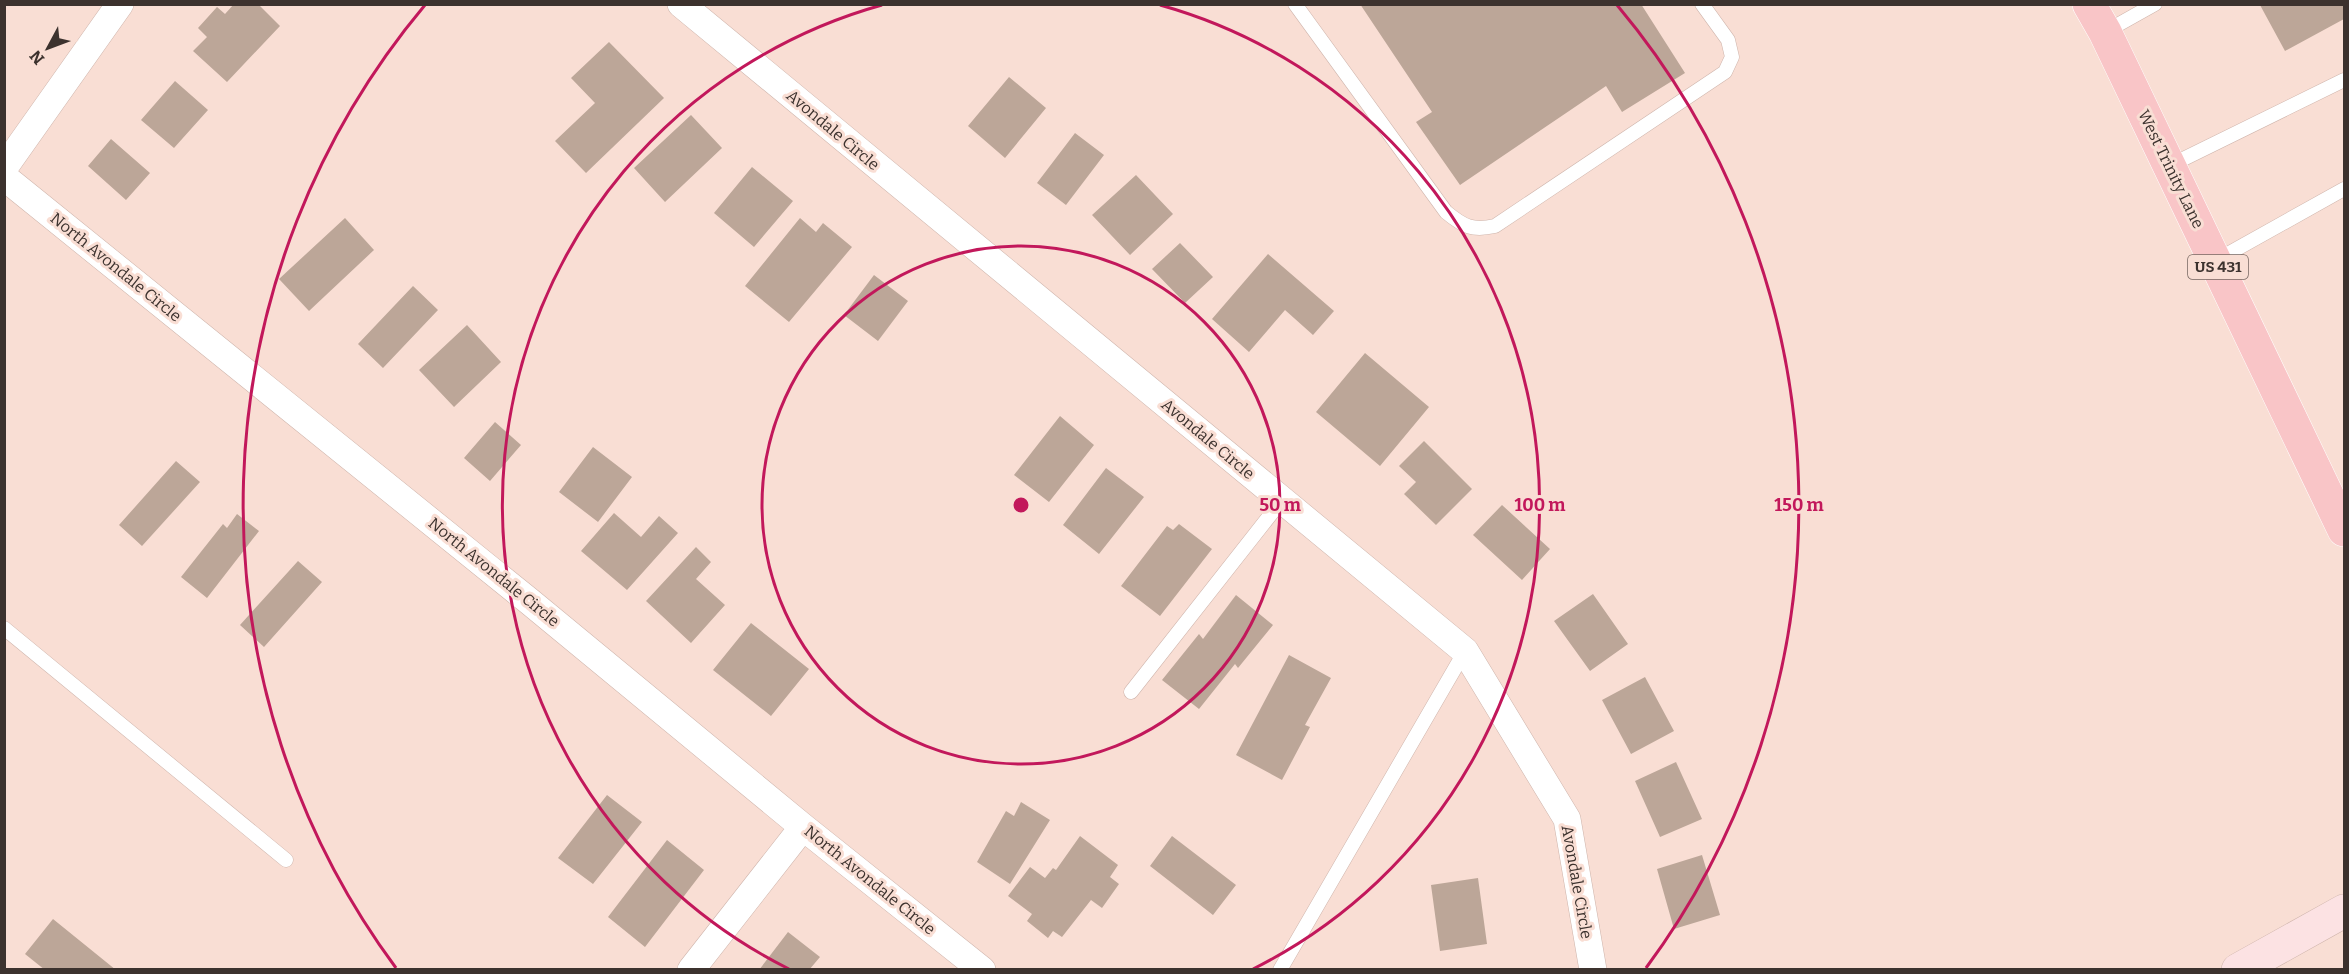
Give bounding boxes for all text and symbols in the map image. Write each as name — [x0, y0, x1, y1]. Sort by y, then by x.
north arrow — [18, 18, 78, 78]
text: N — [26, 47, 48, 68]
street label: Avondale Circle — [783, 86, 883, 174]
street label: West Trinity Lane — [2134, 107, 2208, 231]
street label: North Avondale Circle — [47, 208, 185, 326]
road number: US 431 — [2188, 255, 2248, 279]
street label: Avondale Circle — [1158, 395, 1258, 483]
text: 50 m — [1259, 494, 1301, 516]
text: 100 m — [1514, 494, 1566, 516]
text: 150 m — [1774, 494, 1824, 516]
centre of rings — [1011, 495, 1031, 515]
street label: North Avondale Circle — [425, 513, 563, 631]
street label: North Avondale Circle — [801, 821, 939, 939]
street label: Avondale Circle — [1558, 824, 1596, 940]

